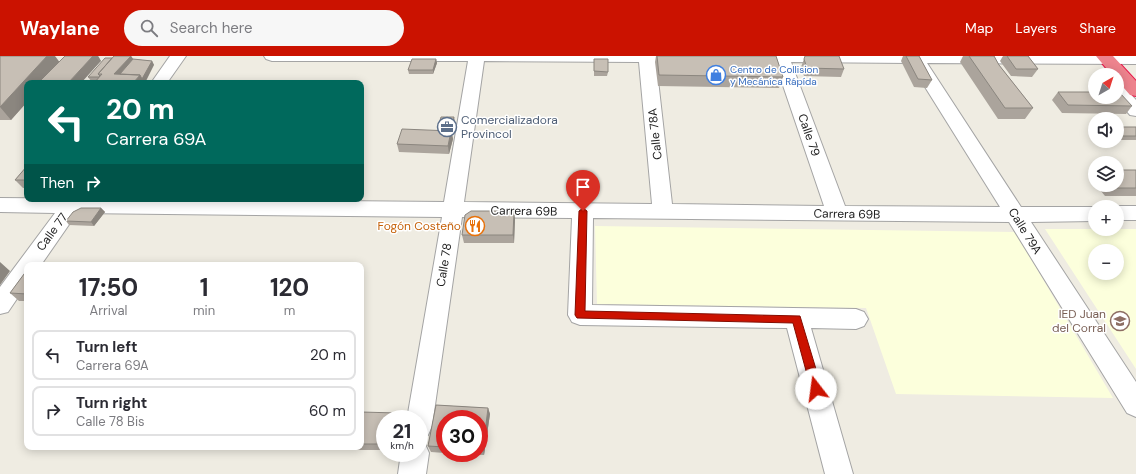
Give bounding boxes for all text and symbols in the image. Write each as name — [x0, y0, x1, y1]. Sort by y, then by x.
search box — [124, 10, 404, 46]
text: Waylane — [20, 16, 100, 41]
icon: search — [138, 17, 160, 39]
text: Search here — [170, 18, 253, 38]
text: Map — [965, 19, 993, 37]
text: Layers — [1015, 19, 1057, 37]
text: Share — [1079, 19, 1116, 37]
place label: Centro de Collision y Mecáníca Rápída — [730, 63, 819, 88]
shop icon: Centro de Collision y Mecáníca Rápída — [705, 64, 727, 86]
north arrow — [1088, 68, 1124, 104]
map controls — [1088, 68, 1124, 280]
text: 20 m — [106, 91, 175, 128]
icon: left — [40, 96, 92, 148]
street label: Calle 78A — [644, 107, 666, 160]
place label: Comercializadora Provincol — [461, 112, 558, 142]
street label: Calle 79 — [794, 112, 824, 158]
button: sound — [1088, 112, 1124, 148]
office icon: Comercializadora Provincol — [436, 116, 458, 138]
text: Carrera 69A — [106, 127, 206, 151]
button: layers — [1088, 156, 1124, 192]
pin — [566, 170, 600, 211]
icon: right — [82, 172, 104, 194]
text: Then — [40, 173, 74, 193]
icon: arrive — [572, 176, 594, 198]
button: + — [1088, 200, 1124, 236]
street label: Carrera 69B — [490, 202, 558, 220]
street label: Carrera 69B — [813, 205, 881, 223]
street label: Calle 79A — [1005, 205, 1045, 257]
street label: Calle 77 — [33, 210, 71, 254]
restaurant icon: Fogón Costeño — [464, 215, 486, 237]
place label: Fogón Costeño — [377, 218, 461, 234]
street label: Calle 78 — [433, 242, 455, 288]
button: − — [1088, 244, 1124, 280]
text: 17:50 — [79, 272, 138, 303]
text: 1 — [200, 272, 208, 303]
text: 120 — [270, 272, 309, 303]
text: Arrival — [90, 302, 127, 319]
text: min — [193, 302, 215, 319]
text: m — [284, 302, 295, 319]
place label: IED Juan del Corral — [1052, 306, 1106, 336]
school or university icon: IED Juan del Corral — [1109, 310, 1131, 332]
text: Turn left — [76, 337, 137, 357]
icon: left — [42, 344, 64, 366]
text: 20 m — [310, 345, 346, 365]
text: Carrera 69A — [76, 357, 149, 374]
position arrow — [795, 368, 837, 410]
text: Turn right — [76, 393, 147, 413]
icon: right — [42, 400, 64, 422]
text: 60 m — [309, 401, 346, 421]
speed limit sign: 30 — [436, 410, 488, 462]
text: Calle 78 Bis — [76, 413, 145, 430]
text: 21 — [393, 418, 411, 444]
text: km/h — [390, 439, 414, 452]

